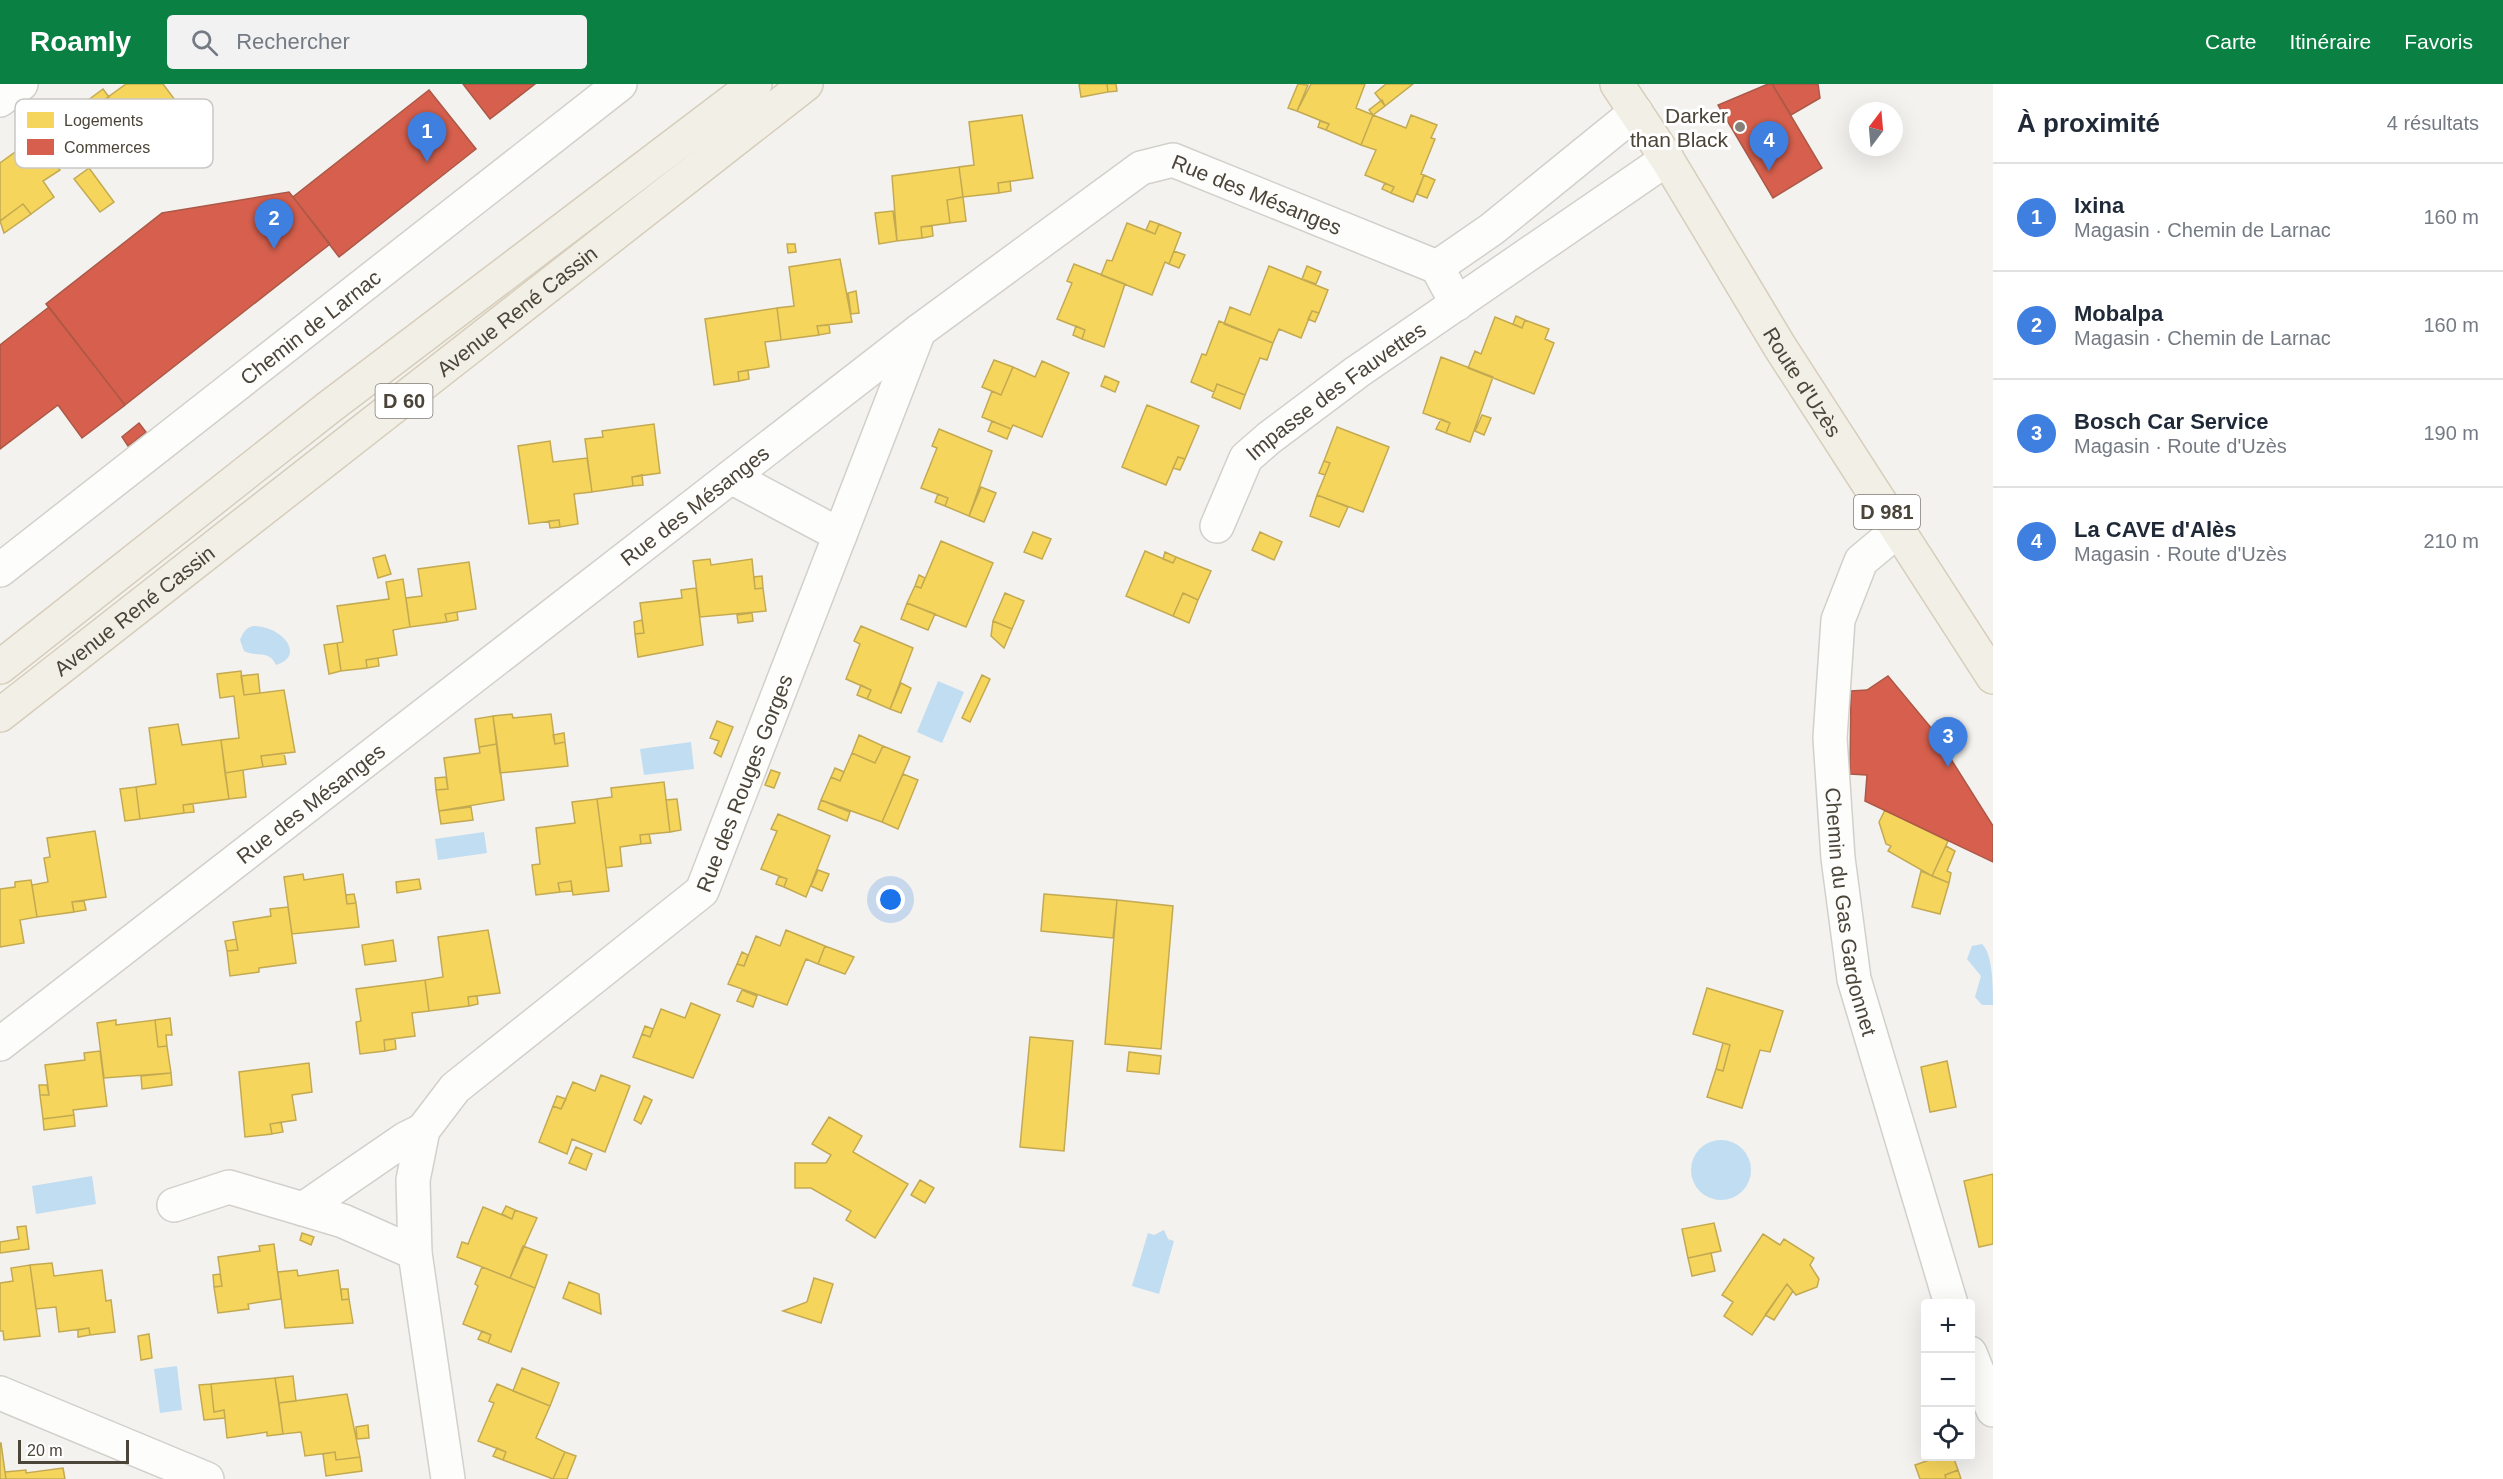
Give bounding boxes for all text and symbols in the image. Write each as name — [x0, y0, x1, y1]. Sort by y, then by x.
search box — [167, 15, 587, 69]
text: Roamly — [30, 26, 131, 57]
icon: search — [188, 26, 221, 59]
text: Rechercher — [236, 29, 350, 54]
text: Carte — [2205, 30, 2256, 53]
text: Itinéraire — [2289, 30, 2371, 53]
text: Favoris — [2404, 30, 2473, 53]
legend — [15, 99, 213, 168]
north arrow — [1849, 102, 1903, 156]
place label: Darker than Black — [1630, 104, 1728, 151]
text: À proximité — [2017, 108, 2160, 138]
text: Logements — [64, 112, 143, 129]
pin: 1 — [408, 112, 446, 162]
text: 4 résultats — [2387, 112, 2479, 134]
marker: Darker than Black — [1733, 120, 1747, 134]
pin: 4 — [1750, 122, 1788, 171]
text: Commerces — [64, 139, 150, 156]
street label: Rue des Mésanges — [1169, 149, 1345, 239]
text: Ixina — [2074, 193, 2124, 218]
pin: 2 — [254, 200, 294, 249]
text: 1 — [2031, 206, 2042, 228]
text: 160 m — [2423, 206, 2479, 228]
text: Magasin · Chemin de Larnac — [2074, 219, 2331, 241]
street label: Avenue René Cassin — [432, 241, 601, 380]
street label: Chemin de Larnac — [235, 265, 385, 389]
text: Mobalpa — [2074, 301, 2163, 326]
text: 2 — [2031, 314, 2042, 336]
text: 160 m — [2423, 314, 2479, 336]
street label: Impasse des Fauvettes — [1241, 317, 1430, 464]
street label: Route d'Uzès — [1759, 323, 1846, 441]
text: Magasin · Chemin de Larnac — [2074, 327, 2331, 349]
road number: D 60 — [376, 384, 432, 418]
text: Bosch Car Service — [2074, 409, 2268, 434]
text: 3 — [2031, 422, 2042, 444]
text: 190 m — [2423, 422, 2479, 444]
text: Magasin · Route d'Uzès — [2074, 435, 2287, 457]
street label: Rue des Mésanges — [616, 441, 773, 570]
road number: D 981 — [1854, 495, 1920, 529]
text: La CAVE d'Alès — [2074, 517, 2237, 542]
text: 4 — [2031, 530, 2042, 552]
text: 210 m — [2423, 530, 2479, 552]
street label: Avenue René Cassin — [49, 540, 219, 680]
text: Magasin · Route d'Uzès — [2074, 543, 2287, 565]
street label: Rue des Rouges Gorges — [691, 671, 796, 895]
pin: 3 — [1928, 718, 1968, 767]
street label: Rue des Mésanges — [232, 739, 389, 868]
street label: Chemin du Gas Gardonnet — [1822, 787, 1882, 1038]
your location — [876, 885, 905, 914]
map controls — [1921, 1299, 1975, 1461]
button: + — [1921, 1299, 1975, 1353]
button: − — [1921, 1353, 1975, 1407]
button: locate — [1921, 1407, 1975, 1461]
scale bar — [18, 1437, 129, 1464]
text: 20 m — [27, 1442, 63, 1459]

